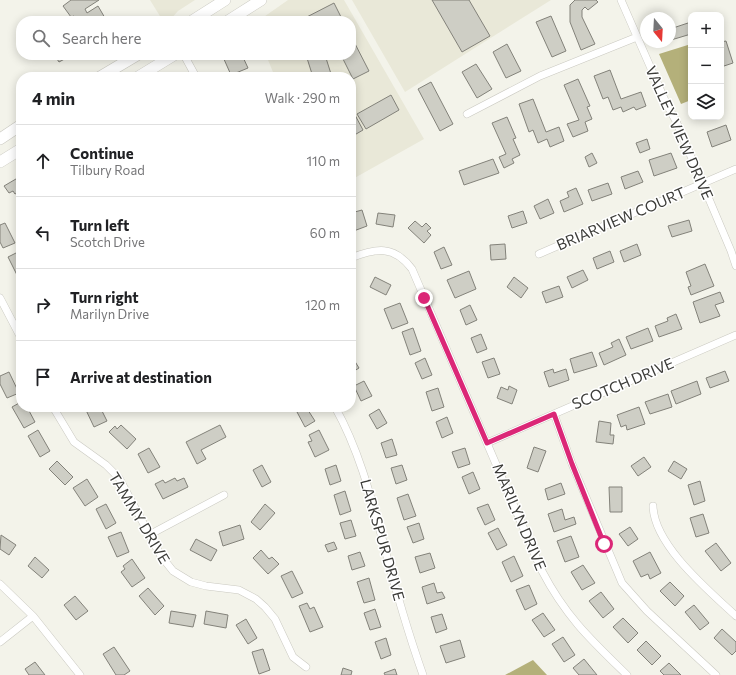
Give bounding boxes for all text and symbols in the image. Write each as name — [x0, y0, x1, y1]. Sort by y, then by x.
north arrow — [640, 12, 676, 48]
map controls — [688, 12, 724, 120]
button: + — [688, 12, 724, 48]
search box — [16, 16, 356, 60]
icon: search — [30, 27, 52, 49]
text: Search here — [62, 29, 141, 47]
button: − — [688, 48, 724, 84]
street label: VALLEY VIEW DRIVE — [642, 63, 718, 202]
button: layers — [688, 84, 724, 120]
text: 4 min — [32, 88, 75, 109]
text: Walk · 290 m — [265, 90, 340, 106]
text: Continue — [70, 144, 134, 162]
icon: ahead — [32, 150, 54, 172]
text: 110 m — [307, 153, 340, 169]
text: Tilbury Road — [70, 162, 145, 178]
street label: BRIARVIEW COURT — [553, 183, 688, 253]
text: Turn left — [70, 216, 129, 234]
icon: left — [32, 222, 54, 244]
text: 60 m — [310, 225, 340, 241]
text: Scotch Drive — [70, 234, 145, 250]
text: Turn right — [70, 288, 139, 306]
route end — [415, 289, 433, 307]
icon: right — [32, 294, 54, 316]
text: 120 m — [305, 297, 340, 313]
text: Marilyn Drive — [70, 306, 149, 322]
street label: SCOTCH DRIVE — [569, 353, 676, 413]
icon: arrive — [32, 366, 54, 388]
text: Arrive at destination — [70, 368, 212, 386]
street label: MARILYN DRIVE — [489, 460, 551, 573]
street label: TAMMY DRIVE — [105, 468, 174, 567]
street label: LARKSPUR DRIVE — [357, 477, 409, 603]
route start — [595, 535, 613, 553]

